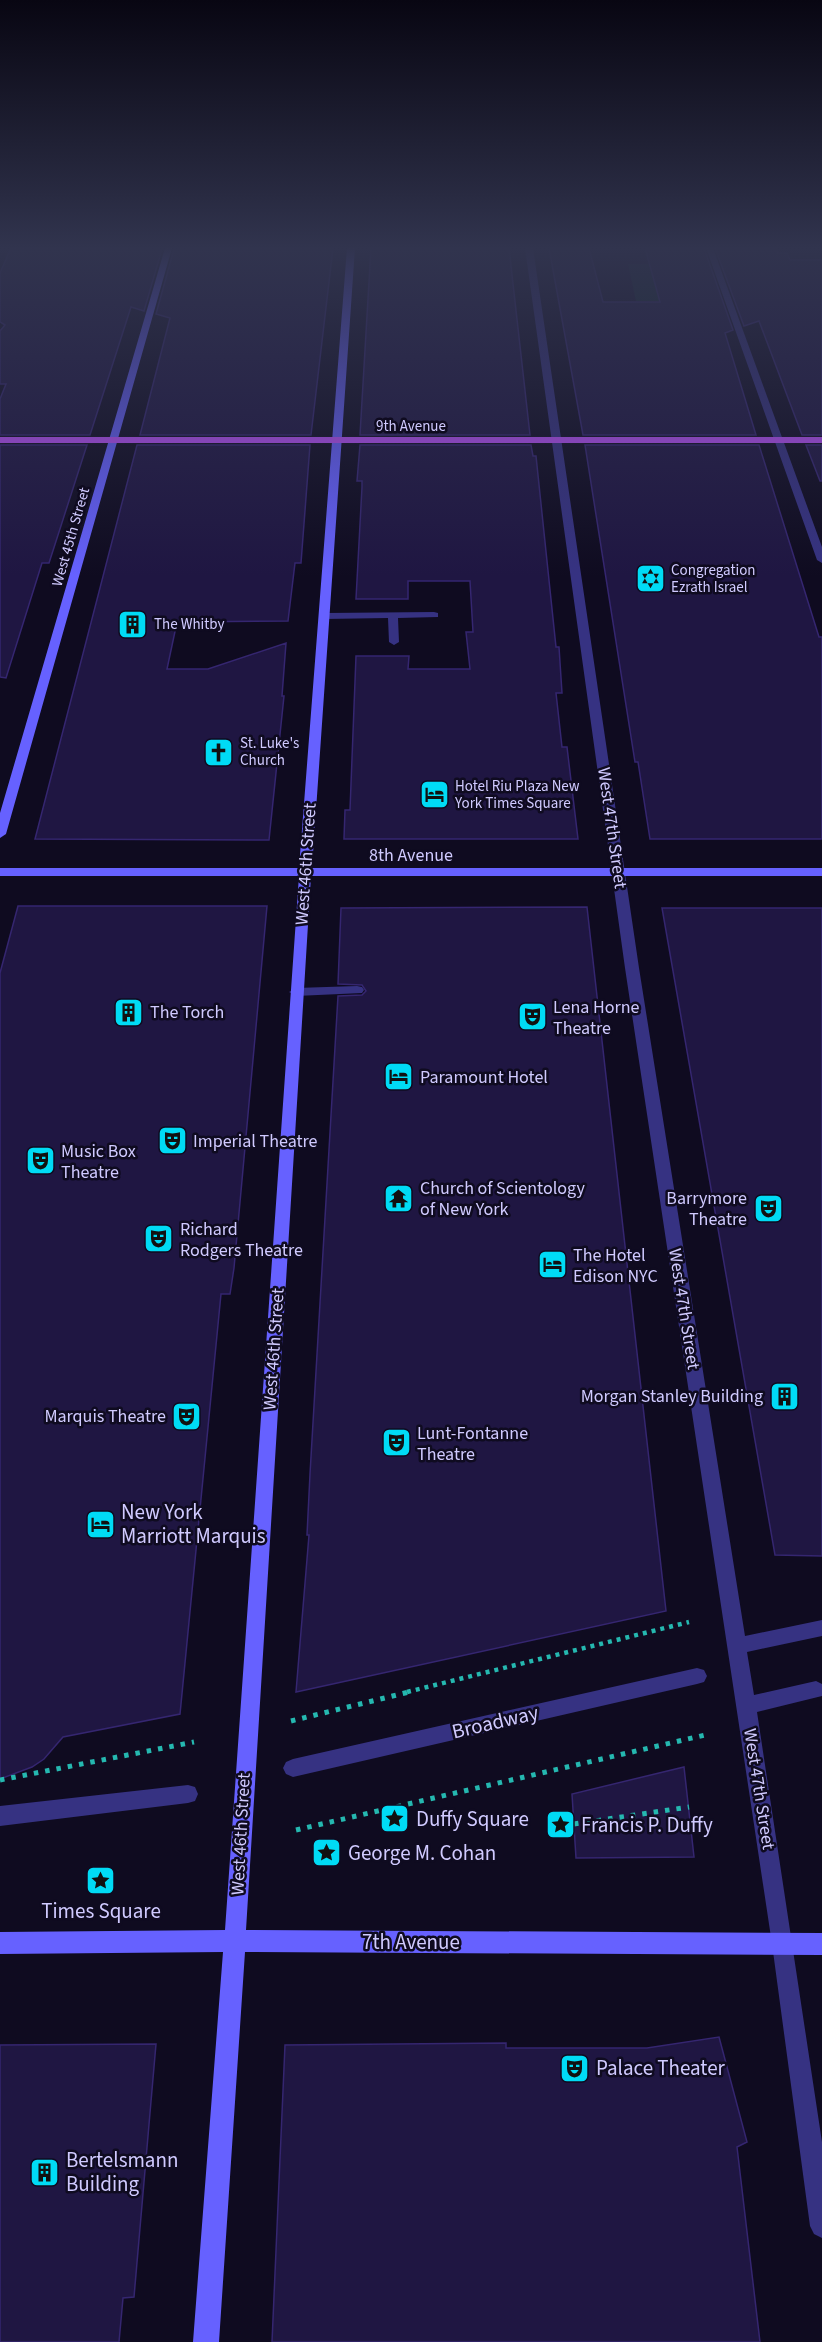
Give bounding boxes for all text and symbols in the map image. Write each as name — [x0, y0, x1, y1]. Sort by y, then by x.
street label: 9th Avenue — [376, 416, 446, 437]
street label: West 45th Street — [47, 485, 95, 589]
place label: Congregation Ezrath Israel — [671, 560, 756, 598]
synagogue icon: Congregation Ezrath Israel — [634, 563, 666, 595]
building icon: The Whitby — [117, 608, 149, 640]
place label: The Whitby — [154, 614, 225, 635]
place label: St. Luke's Church — [240, 733, 299, 771]
church icon: St. Luke's Church — [203, 736, 235, 768]
street label: West 47th Street — [591, 766, 633, 890]
place label: Hotel Riu Plaza New York Times Square — [454, 776, 580, 814]
hotel icon: Hotel Riu Plaza New York Times Square — [418, 779, 450, 811]
street label: West 46th Street — [289, 802, 323, 926]
street label: 8th Avenue — [369, 843, 453, 868]
place label: Lena Horne Theatre — [553, 995, 640, 1041]
building icon: The Torch — [113, 996, 145, 1028]
place label: The Torch — [150, 1000, 224, 1025]
theatre icon: Lena Horne Theatre — [516, 1001, 548, 1033]
hotel icon: Paramount Hotel — [383, 1061, 415, 1093]
place label: Paramount Hotel — [420, 1065, 548, 1090]
theatre icon: Imperial Theatre — [156, 1125, 188, 1157]
place label: Imperial Theatre — [193, 1129, 318, 1154]
place label: Music Box Theatre — [61, 1139, 136, 1185]
theatre icon: Music Box Theatre — [24, 1145, 56, 1177]
place label: Church of Scientology of New York — [420, 1176, 585, 1222]
temple icon: Church of Scientology of New York — [383, 1182, 415, 1214]
place label: Barrymore Theatre — [666, 1186, 747, 1232]
theatre icon: Barrymore Theatre — [752, 1192, 784, 1224]
place label: Richard Rodgers Theatre — [180, 1217, 303, 1263]
theatre icon: Richard Rodgers Theatre — [143, 1223, 175, 1255]
place label: The Hotel Edison NYC — [573, 1243, 658, 1289]
street label: West 47th Street — [662, 1247, 706, 1371]
hotel icon: The Hotel Edison NYC — [536, 1249, 568, 1281]
street label: West 46th Street — [257, 1287, 291, 1411]
building icon: Morgan Stanley Building — [768, 1380, 800, 1412]
place label: Morgan Stanley Building — [581, 1384, 763, 1409]
theatre icon: Marquis Theatre — [171, 1400, 203, 1432]
place label: Marquis Theatre — [44, 1404, 166, 1429]
place label: Lunt-Fontanne Theatre — [417, 1421, 528, 1467]
theatre icon: Lunt-Fontanne Theatre — [380, 1427, 412, 1459]
place label: New York Marriott Marquis — [121, 1497, 266, 1551]
hotel icon: New York Marriott Marquis — [84, 1508, 116, 1540]
street label: Broadway — [449, 1697, 541, 1747]
street label: West 47th Street — [737, 1727, 781, 1851]
street label: West 46th Street — [225, 1772, 257, 1896]
place icon: Duffy Square — [379, 1803, 411, 1835]
place label: Duffy Square — [416, 1804, 529, 1834]
place icon: Francis P. Duffy — [544, 1809, 576, 1841]
place label: Francis P. Duffy — [581, 1810, 713, 1840]
place icon: George M. Cohan — [311, 1837, 343, 1869]
place label: George M. Cohan — [348, 1838, 496, 1868]
place icon: Times Square — [85, 1864, 117, 1896]
place label: Times Square — [41, 1896, 161, 1926]
street label: 7th Avenue — [362, 1927, 460, 1957]
theatre icon: Palace Theater — [559, 2052, 591, 2084]
place label: Palace Theater — [596, 2053, 726, 2083]
place label: Bertelsmann Building — [66, 2145, 178, 2199]
building icon: Bertelsmann Building — [29, 2156, 61, 2188]

